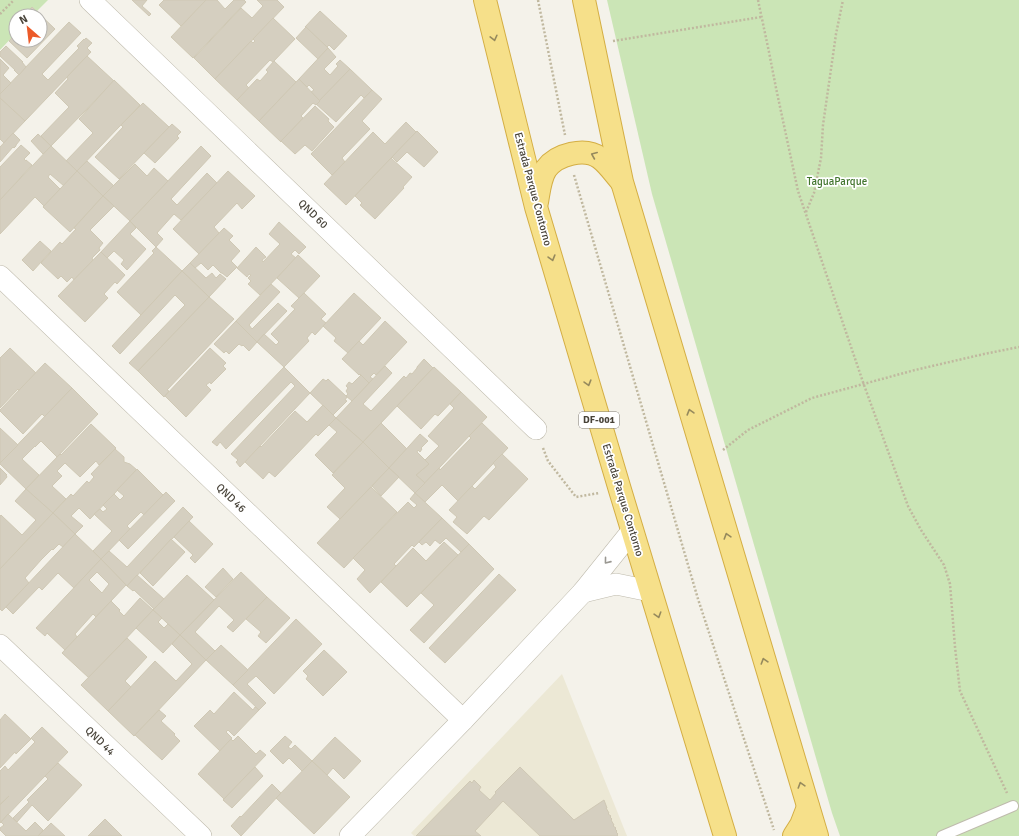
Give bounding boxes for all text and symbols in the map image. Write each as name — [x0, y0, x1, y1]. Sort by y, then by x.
north arrow — [8, 8, 48, 48]
text: N — [17, 12, 30, 27]
one-way arrow — [489, 34, 498, 41]
street label: Estrada Parque Contorno — [512, 131, 554, 247]
one-way arrow — [591, 152, 598, 160]
park label: TaguaParque — [807, 175, 867, 188]
street label: QND 60 — [296, 197, 331, 231]
one-way arrow — [547, 255, 556, 262]
one-way arrow — [583, 379, 592, 386]
one-way arrow — [686, 408, 695, 415]
road number: DF-001 — [579, 412, 619, 428]
street label: Estrada Parque Contorno — [600, 442, 646, 558]
street label: QND 46 — [214, 481, 249, 515]
one-way arrow — [723, 533, 732, 540]
one-way arrow — [605, 557, 612, 564]
one-way arrow — [653, 611, 661, 618]
one-way arrow — [760, 657, 769, 664]
street label: QND 44 — [83, 724, 118, 758]
one-way arrow — [797, 782, 806, 789]

